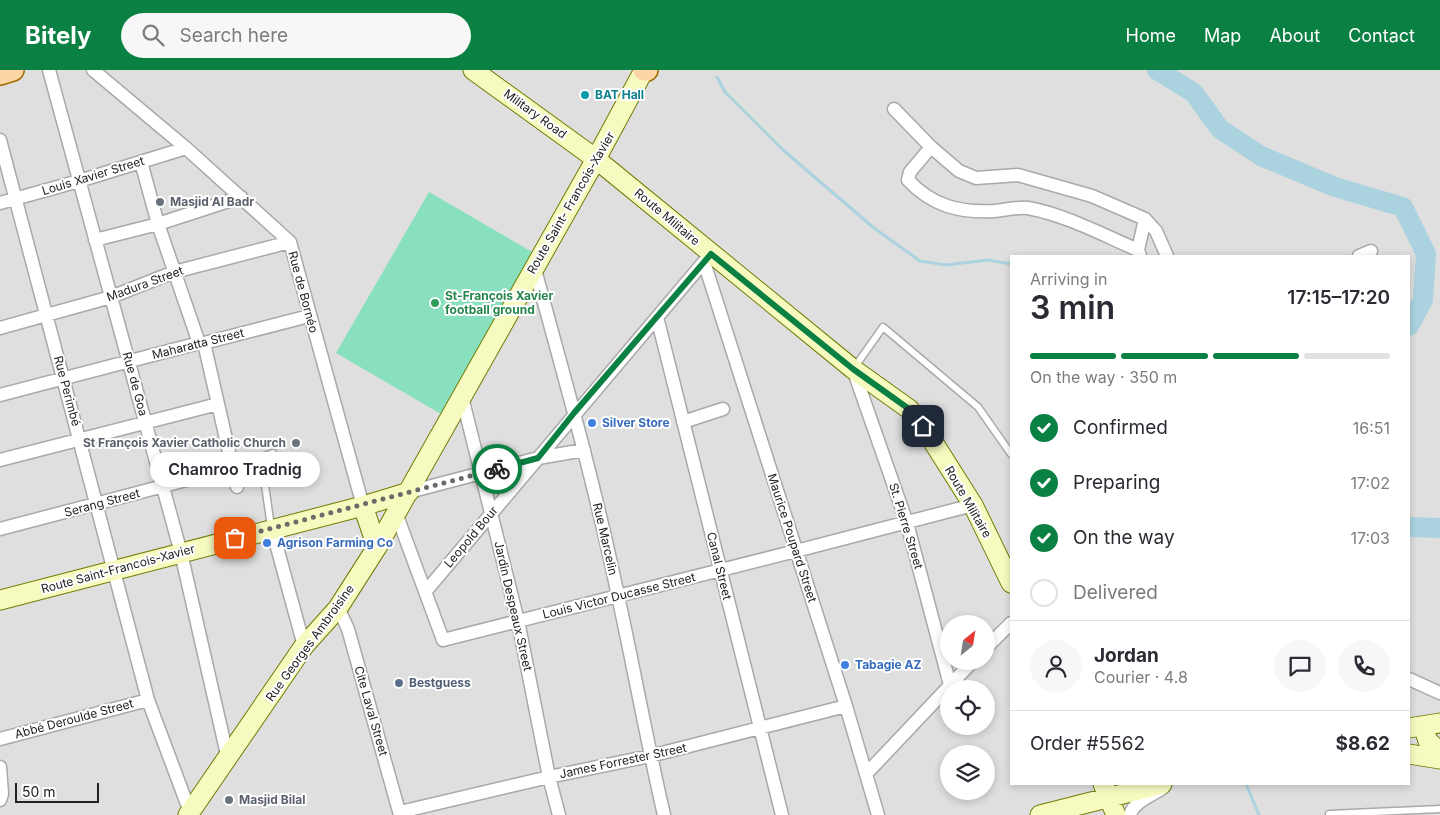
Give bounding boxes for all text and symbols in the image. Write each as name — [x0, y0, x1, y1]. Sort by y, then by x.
search box — [121, 13, 471, 58]
text: Bitely — [25, 21, 91, 50]
icon: search — [139, 21, 167, 49]
text: Search here — [179, 24, 288, 47]
text: Home — [1126, 25, 1176, 46]
text: Map — [1204, 25, 1241, 46]
text: About — [1269, 25, 1320, 46]
text: Contact — [1348, 25, 1415, 46]
street label: Military Road — [501, 86, 570, 141]
place label: BAT Hall — [595, 87, 644, 102]
marker: BAT Hall — [579, 89, 591, 101]
street label: Route Saint- Francois-Xavier — [524, 129, 618, 277]
street label: Louis Xavier Street — [40, 153, 146, 198]
street label: Route Militaire — [632, 185, 703, 248]
place label: Masjid Al Badr — [170, 194, 254, 209]
marker: Masjid Al Badr — [154, 196, 166, 208]
street label: Rue de Bornéo — [285, 249, 322, 334]
street label: Madura Street — [104, 263, 185, 304]
text: Arriving in — [1030, 269, 1107, 289]
text: 17:15–17:20 — [1287, 286, 1390, 309]
place label: St-François Xavier football ground — [445, 288, 553, 317]
text: 3 min — [1030, 288, 1115, 327]
marker: St-François Xavier football ground — [429, 297, 441, 309]
street label: Maharatta Street — [150, 325, 245, 362]
street label: Rue de Goa — [120, 350, 151, 418]
street label: Rue Perimbé — [51, 354, 84, 428]
text: On the way · 350 m — [1030, 367, 1177, 387]
pin — [902, 405, 944, 447]
icon: home — [909, 412, 937, 440]
icon: check — [1030, 414, 1058, 442]
place label: Silver Store — [602, 415, 670, 430]
text: Confirmed — [1073, 416, 1168, 439]
marker: Silver Store — [586, 417, 598, 429]
text: 16:51 — [1353, 418, 1390, 438]
place label: St François Xavier Catholic Church — [83, 435, 286, 450]
marker: St François Xavier Catholic Church — [290, 437, 302, 449]
courier — [472, 444, 522, 494]
callout: Chamroo Tradnig — [150, 453, 320, 488]
icon: bike — [483, 455, 511, 483]
text: Chamroo Tradnig — [168, 459, 302, 479]
street label: Route Militaire — [942, 463, 995, 540]
icon: check — [1030, 469, 1058, 497]
text: Preparing — [1073, 471, 1160, 494]
street label: Maurice Poupard Street — [765, 472, 820, 604]
text: 17:02 — [1351, 473, 1390, 493]
street label: St. Pierre Street — [886, 481, 927, 571]
street label: Serang Street — [62, 485, 141, 520]
street label: Rue Marcelin — [590, 501, 621, 577]
street label: Leopold Bour — [441, 502, 501, 571]
pin — [214, 517, 256, 559]
icon: bag — [221, 524, 249, 552]
icon: check — [1030, 524, 1058, 552]
text: On the way — [1073, 526, 1175, 549]
text: 17:03 — [1350, 528, 1390, 548]
street label: Canal Street — [704, 530, 735, 601]
place label: Agrison Farming Co — [277, 535, 393, 550]
marker: Agrison Farming Co — [261, 537, 273, 549]
street label: Jardin Despeaux Street — [491, 540, 536, 672]
street label: Route Saint-Francois-Xavier — [39, 541, 197, 596]
street label: Louis Victor Ducasse Street — [541, 569, 697, 622]
street label: Rue Georges Ambroisine — [262, 581, 357, 704]
text: Delivered — [1073, 581, 1158, 604]
north arrow — [940, 615, 995, 670]
map controls — [940, 615, 995, 800]
button: person — [1030, 640, 1082, 692]
button: chat — [1274, 640, 1326, 692]
button: phone — [1338, 640, 1390, 692]
text: Jordan — [1094, 644, 1159, 667]
place label: Tabagie AZ — [855, 657, 922, 672]
marker: Tabagie AZ — [839, 659, 851, 671]
street label: Cite Laval Street — [351, 664, 391, 758]
text: Courier · 4.8 — [1094, 667, 1188, 687]
place label: Bestguess — [409, 675, 471, 690]
marker: Bestguess — [393, 677, 405, 689]
button: locate — [940, 680, 995, 735]
street label: Abbé Deroulde Street — [13, 695, 135, 742]
text: Order #5562 — [1030, 732, 1145, 755]
text: $8.62 — [1335, 732, 1390, 755]
street label: James Forrester Street — [558, 740, 688, 781]
button: layers — [940, 745, 995, 800]
scale bar — [15, 780, 99, 803]
text: 50 m — [22, 783, 56, 800]
place label: Masjid Bilal — [239, 792, 305, 807]
marker: Masjid Bilal — [223, 794, 235, 806]

